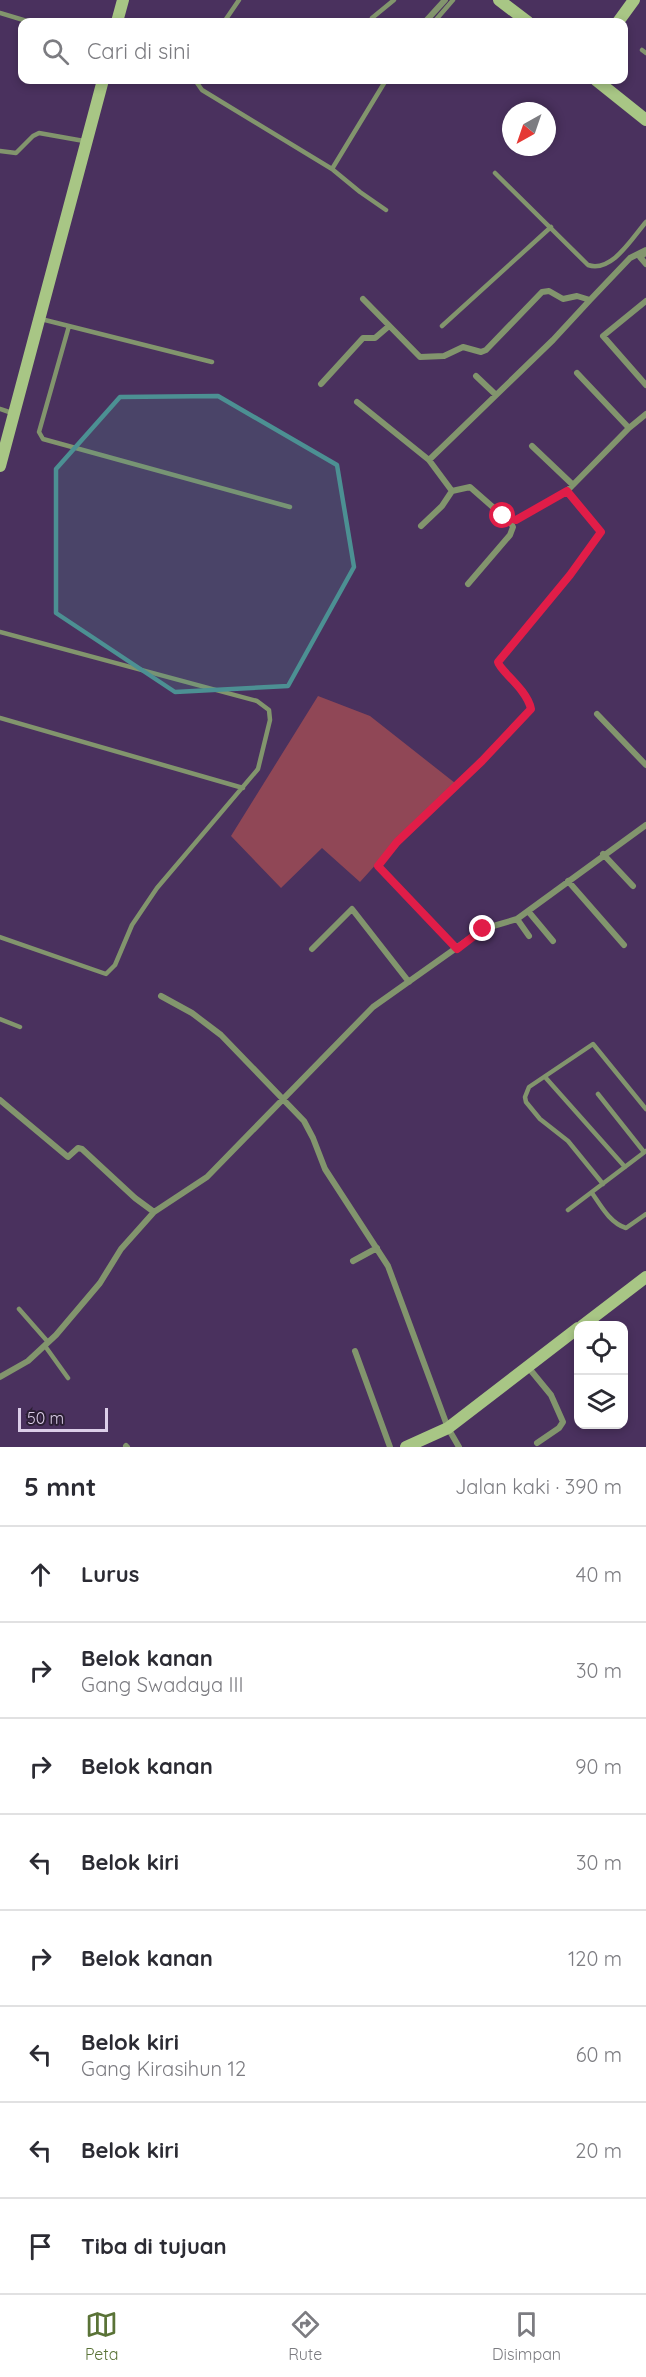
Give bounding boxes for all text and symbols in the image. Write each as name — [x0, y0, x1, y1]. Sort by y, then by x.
search box — [18, 18, 628, 84]
icon: search — [39, 35, 72, 68]
text: Cari di sini — [87, 37, 190, 65]
north arrow — [502, 102, 556, 156]
route start — [489, 502, 515, 528]
route end — [469, 915, 495, 941]
map controls — [574, 1321, 628, 1429]
button: locate — [574, 1321, 628, 1375]
button: layers — [574, 1375, 628, 1429]
scale bar — [18, 1405, 108, 1432]
text: 50 m — [27, 1408, 64, 1428]
text: 5 mnt — [24, 1470, 96, 1503]
text: Jalan kaki · 390 m — [455, 1474, 622, 1499]
icon: ahead — [24, 1558, 57, 1591]
text: Lurus — [81, 1560, 139, 1588]
text: 40 m — [576, 1562, 622, 1587]
text: Belok kanan — [81, 1644, 213, 1672]
icon: right — [24, 1654, 57, 1687]
text: 30 m — [576, 1658, 622, 1683]
text: Gang Swadaya III — [81, 1672, 243, 1697]
icon: right — [24, 1750, 57, 1783]
text: Belok kanan — [81, 1752, 213, 1780]
text: 90 m — [575, 1754, 622, 1779]
icon: left — [24, 1846, 57, 1879]
text: Belok kiri — [81, 1848, 179, 1876]
text: 30 m — [576, 1850, 622, 1875]
icon: right — [24, 1942, 57, 1975]
text: Belok kanan — [81, 1944, 213, 1972]
text: 120 m — [568, 1946, 622, 1971]
text: Belok kiri — [81, 2028, 179, 2056]
icon: left — [24, 2038, 57, 2071]
text: 60 m — [576, 2042, 622, 2067]
text: Gang Kirasihun 12 — [81, 2056, 246, 2081]
icon: left — [24, 2134, 57, 2167]
text: Belok kiri — [81, 2136, 179, 2164]
text: 20 m — [575, 2138, 622, 2163]
icon: arrive — [24, 2230, 57, 2263]
text: Tiba di tujuan — [81, 2232, 227, 2260]
tab: Peta — [85, 2308, 118, 2364]
tab: Rute — [288, 2308, 322, 2364]
tab: Disimpan — [492, 2308, 561, 2364]

